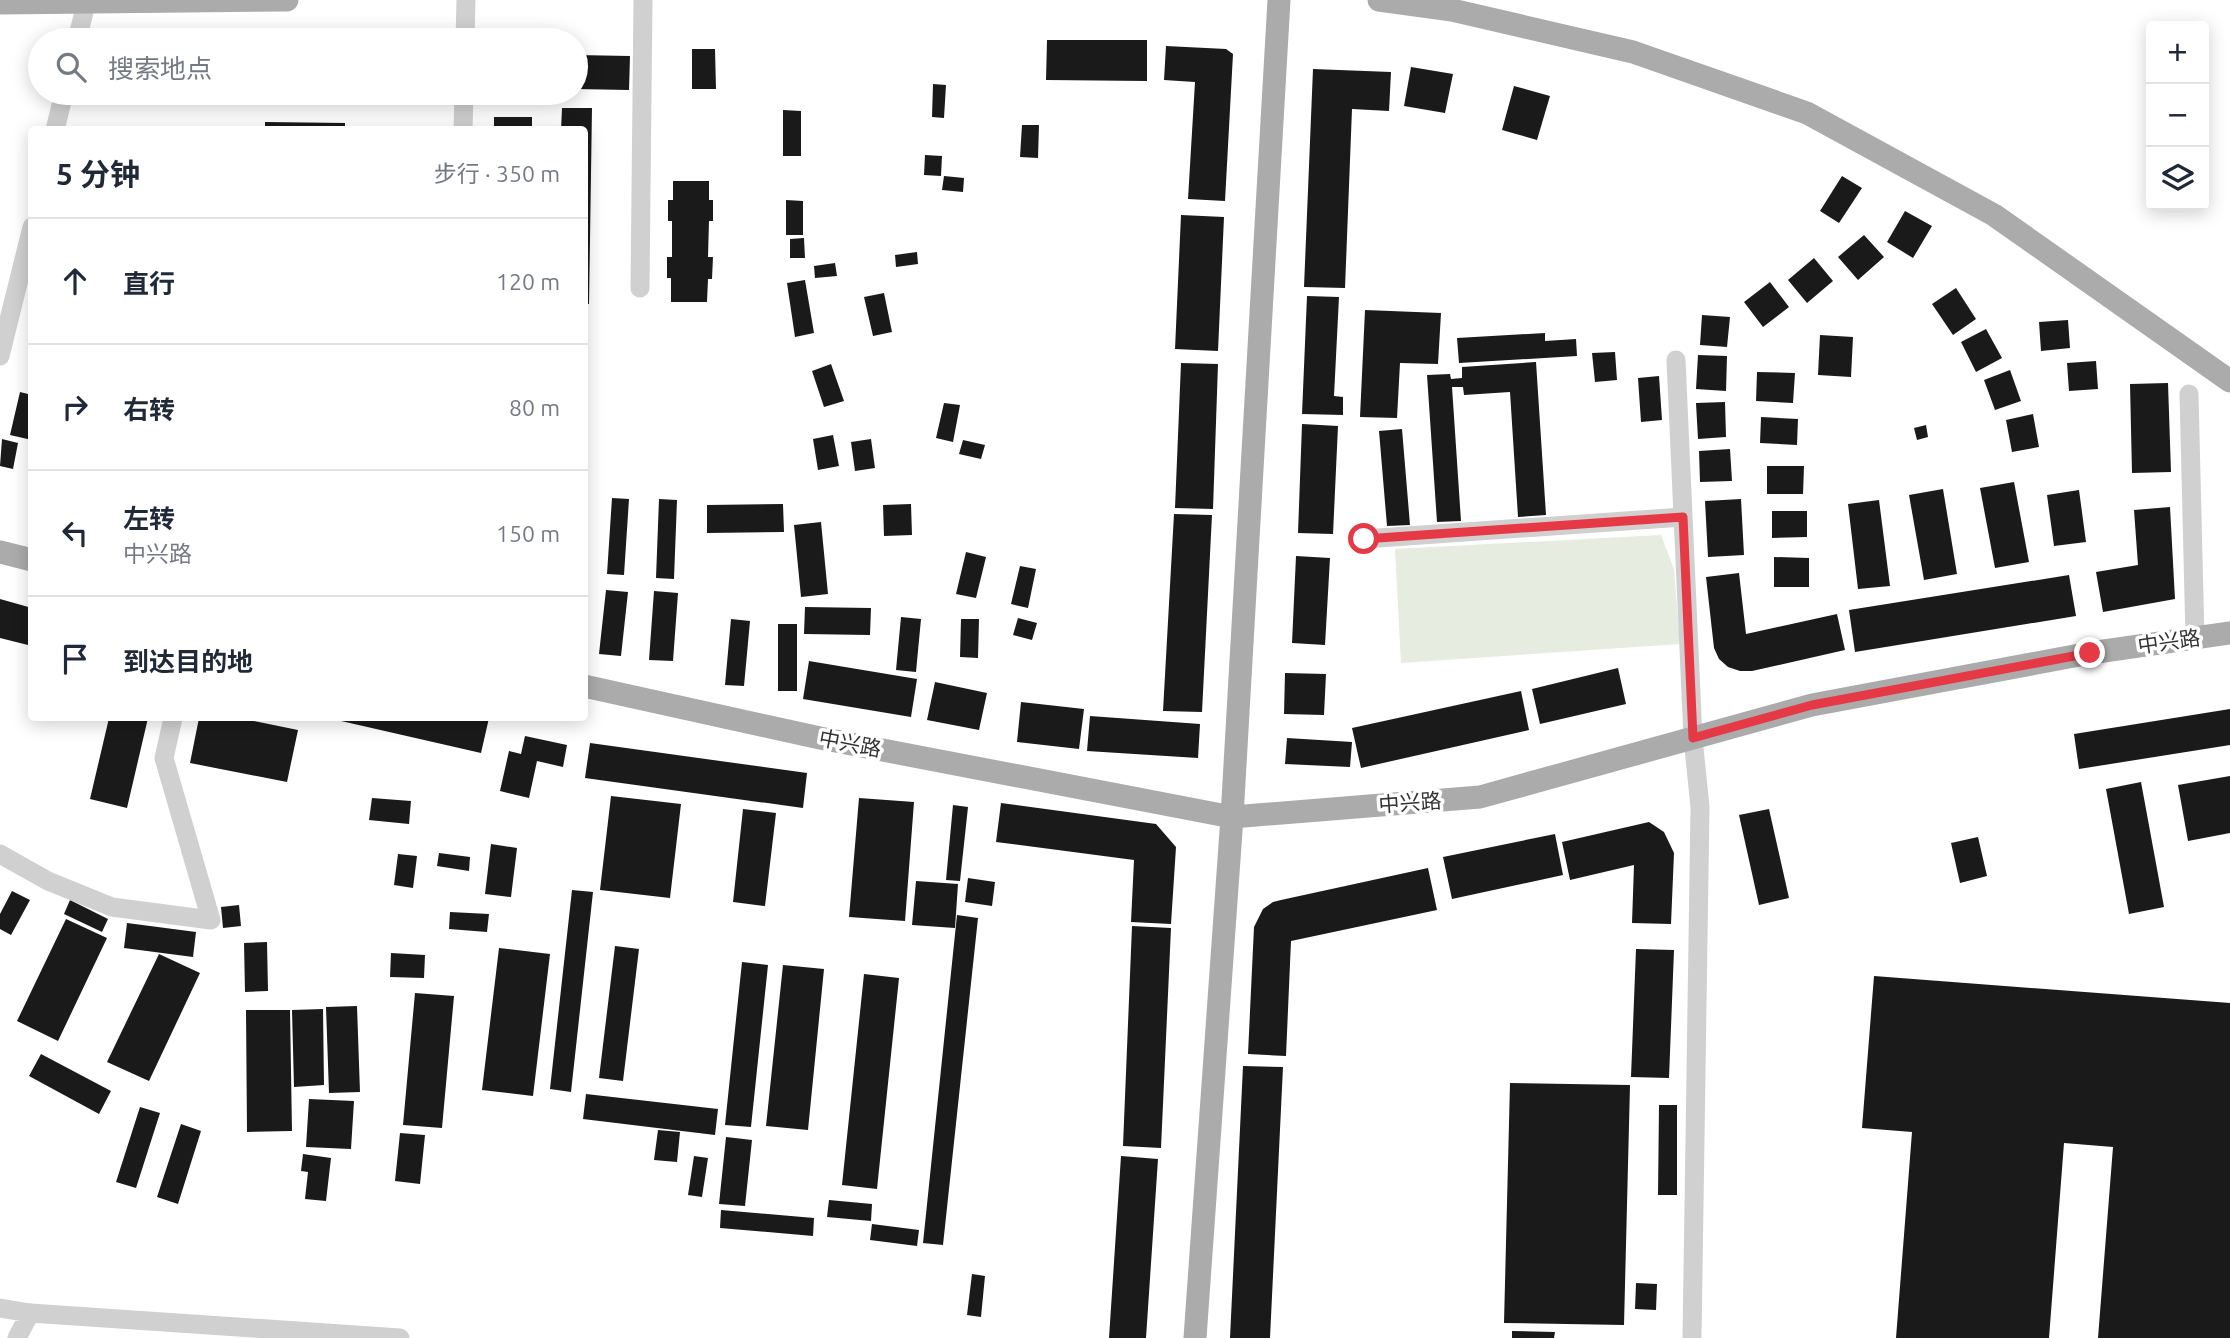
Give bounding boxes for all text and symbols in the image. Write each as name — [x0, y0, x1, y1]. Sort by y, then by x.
map controls — [2146, 21, 2209, 210]
button: + — [2146, 21, 2209, 84]
search box — [28, 28, 588, 105]
icon: search — [52, 48, 90, 86]
text: 搜索地点 — [108, 54, 212, 83]
button: − — [2146, 84, 2209, 147]
button: layers — [2146, 147, 2209, 210]
text: 5 分钟 — [56, 157, 140, 191]
text: 步行 · 350 m — [434, 161, 560, 186]
icon: ahead — [56, 262, 94, 300]
text: 直行 — [123, 269, 175, 298]
text: 120 m — [496, 269, 560, 294]
icon: right — [56, 388, 94, 426]
text: 右转 — [123, 395, 175, 424]
text: 80 m — [509, 395, 560, 420]
text: 左转 — [123, 504, 175, 533]
icon: left — [56, 514, 94, 552]
text: 150 m — [496, 521, 560, 546]
route start — [1348, 523, 1379, 554]
text: 中兴路 — [123, 541, 192, 566]
street label: 中兴路 — [2136, 625, 2202, 657]
route end — [2074, 637, 2105, 668]
icon: arrive — [56, 640, 94, 678]
text: 到达目的地 — [123, 647, 253, 676]
street label: 中兴路 — [817, 725, 883, 761]
street label: 中兴路 — [1378, 788, 1442, 816]

